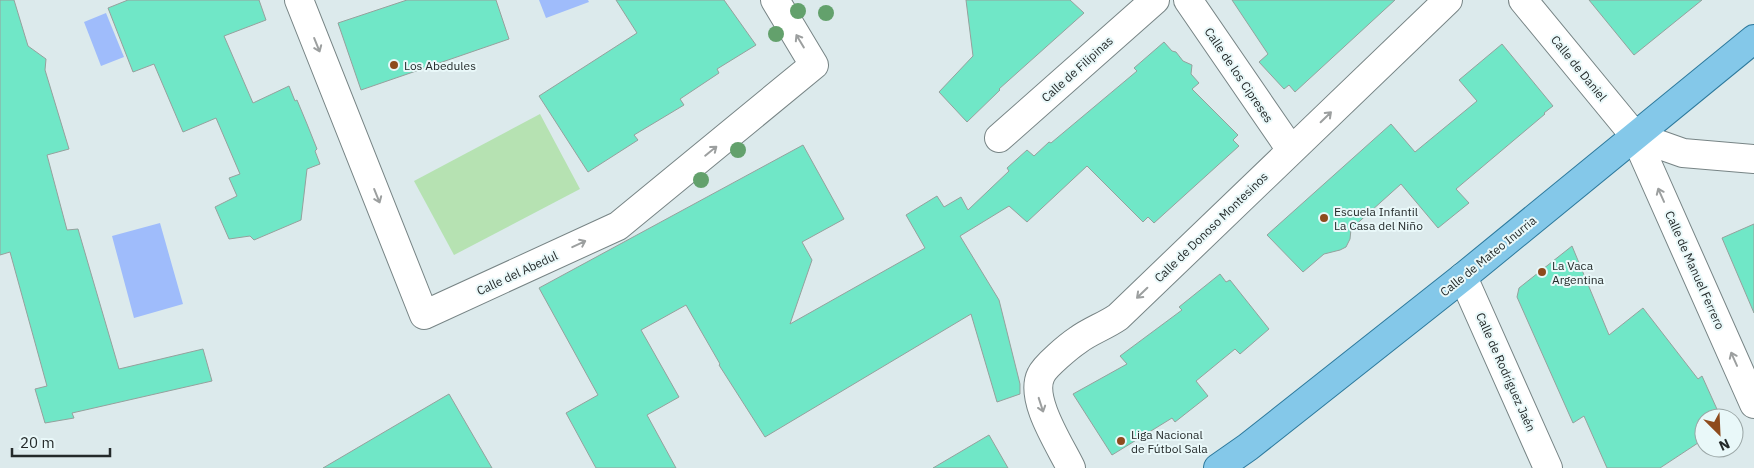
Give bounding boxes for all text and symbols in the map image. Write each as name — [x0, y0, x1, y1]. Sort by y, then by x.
street label: Calle de los Cipreses — [1202, 25, 1276, 125]
street label: Calle de Daniel — [1548, 32, 1610, 104]
street label: Calle de Filipinas — [1038, 33, 1116, 105]
one-way arrow — [794, 34, 804, 48]
one-way arrow — [313, 37, 322, 52]
place label: Los Abedules — [404, 58, 476, 73]
marker: Los Abedules — [388, 59, 400, 71]
one-way arrow — [1320, 111, 1332, 123]
one-way arrow — [704, 145, 717, 156]
street label: Calle de Donoso Montesinos — [1151, 169, 1271, 285]
one-way arrow — [1656, 188, 1665, 203]
one-way arrow — [373, 189, 382, 204]
place label: Escuela Infantil La Casa del Niño — [1334, 204, 1423, 233]
street label: Calle de Manuel Ferrero — [1662, 208, 1728, 332]
marker: Escuela Infantil La Casa del Niño — [1318, 212, 1330, 224]
street label: Calle de Mateo Inurria — [1437, 212, 1540, 299]
one-way arrow — [571, 238, 586, 248]
street label: Calle del Abedul — [474, 248, 560, 298]
place label: La Vaca Argentina — [1552, 258, 1605, 287]
marker: La Vaca Argentina — [1536, 266, 1548, 278]
one-way arrow — [1136, 287, 1148, 299]
street label: Calle de Rodríguez Jaén — [1473, 310, 1539, 434]
one-way arrow — [1729, 352, 1739, 367]
one-way arrow — [1037, 397, 1047, 413]
north arrow — [1694, 408, 1744, 458]
scale bar — [12, 426, 110, 458]
place label: Liga Nacional de Fútbol Sala — [1131, 427, 1208, 456]
text: 20 m — [20, 433, 55, 452]
marker: Liga Nacional de Fútbol Sala — [1115, 435, 1127, 447]
text: N — [1716, 435, 1733, 455]

